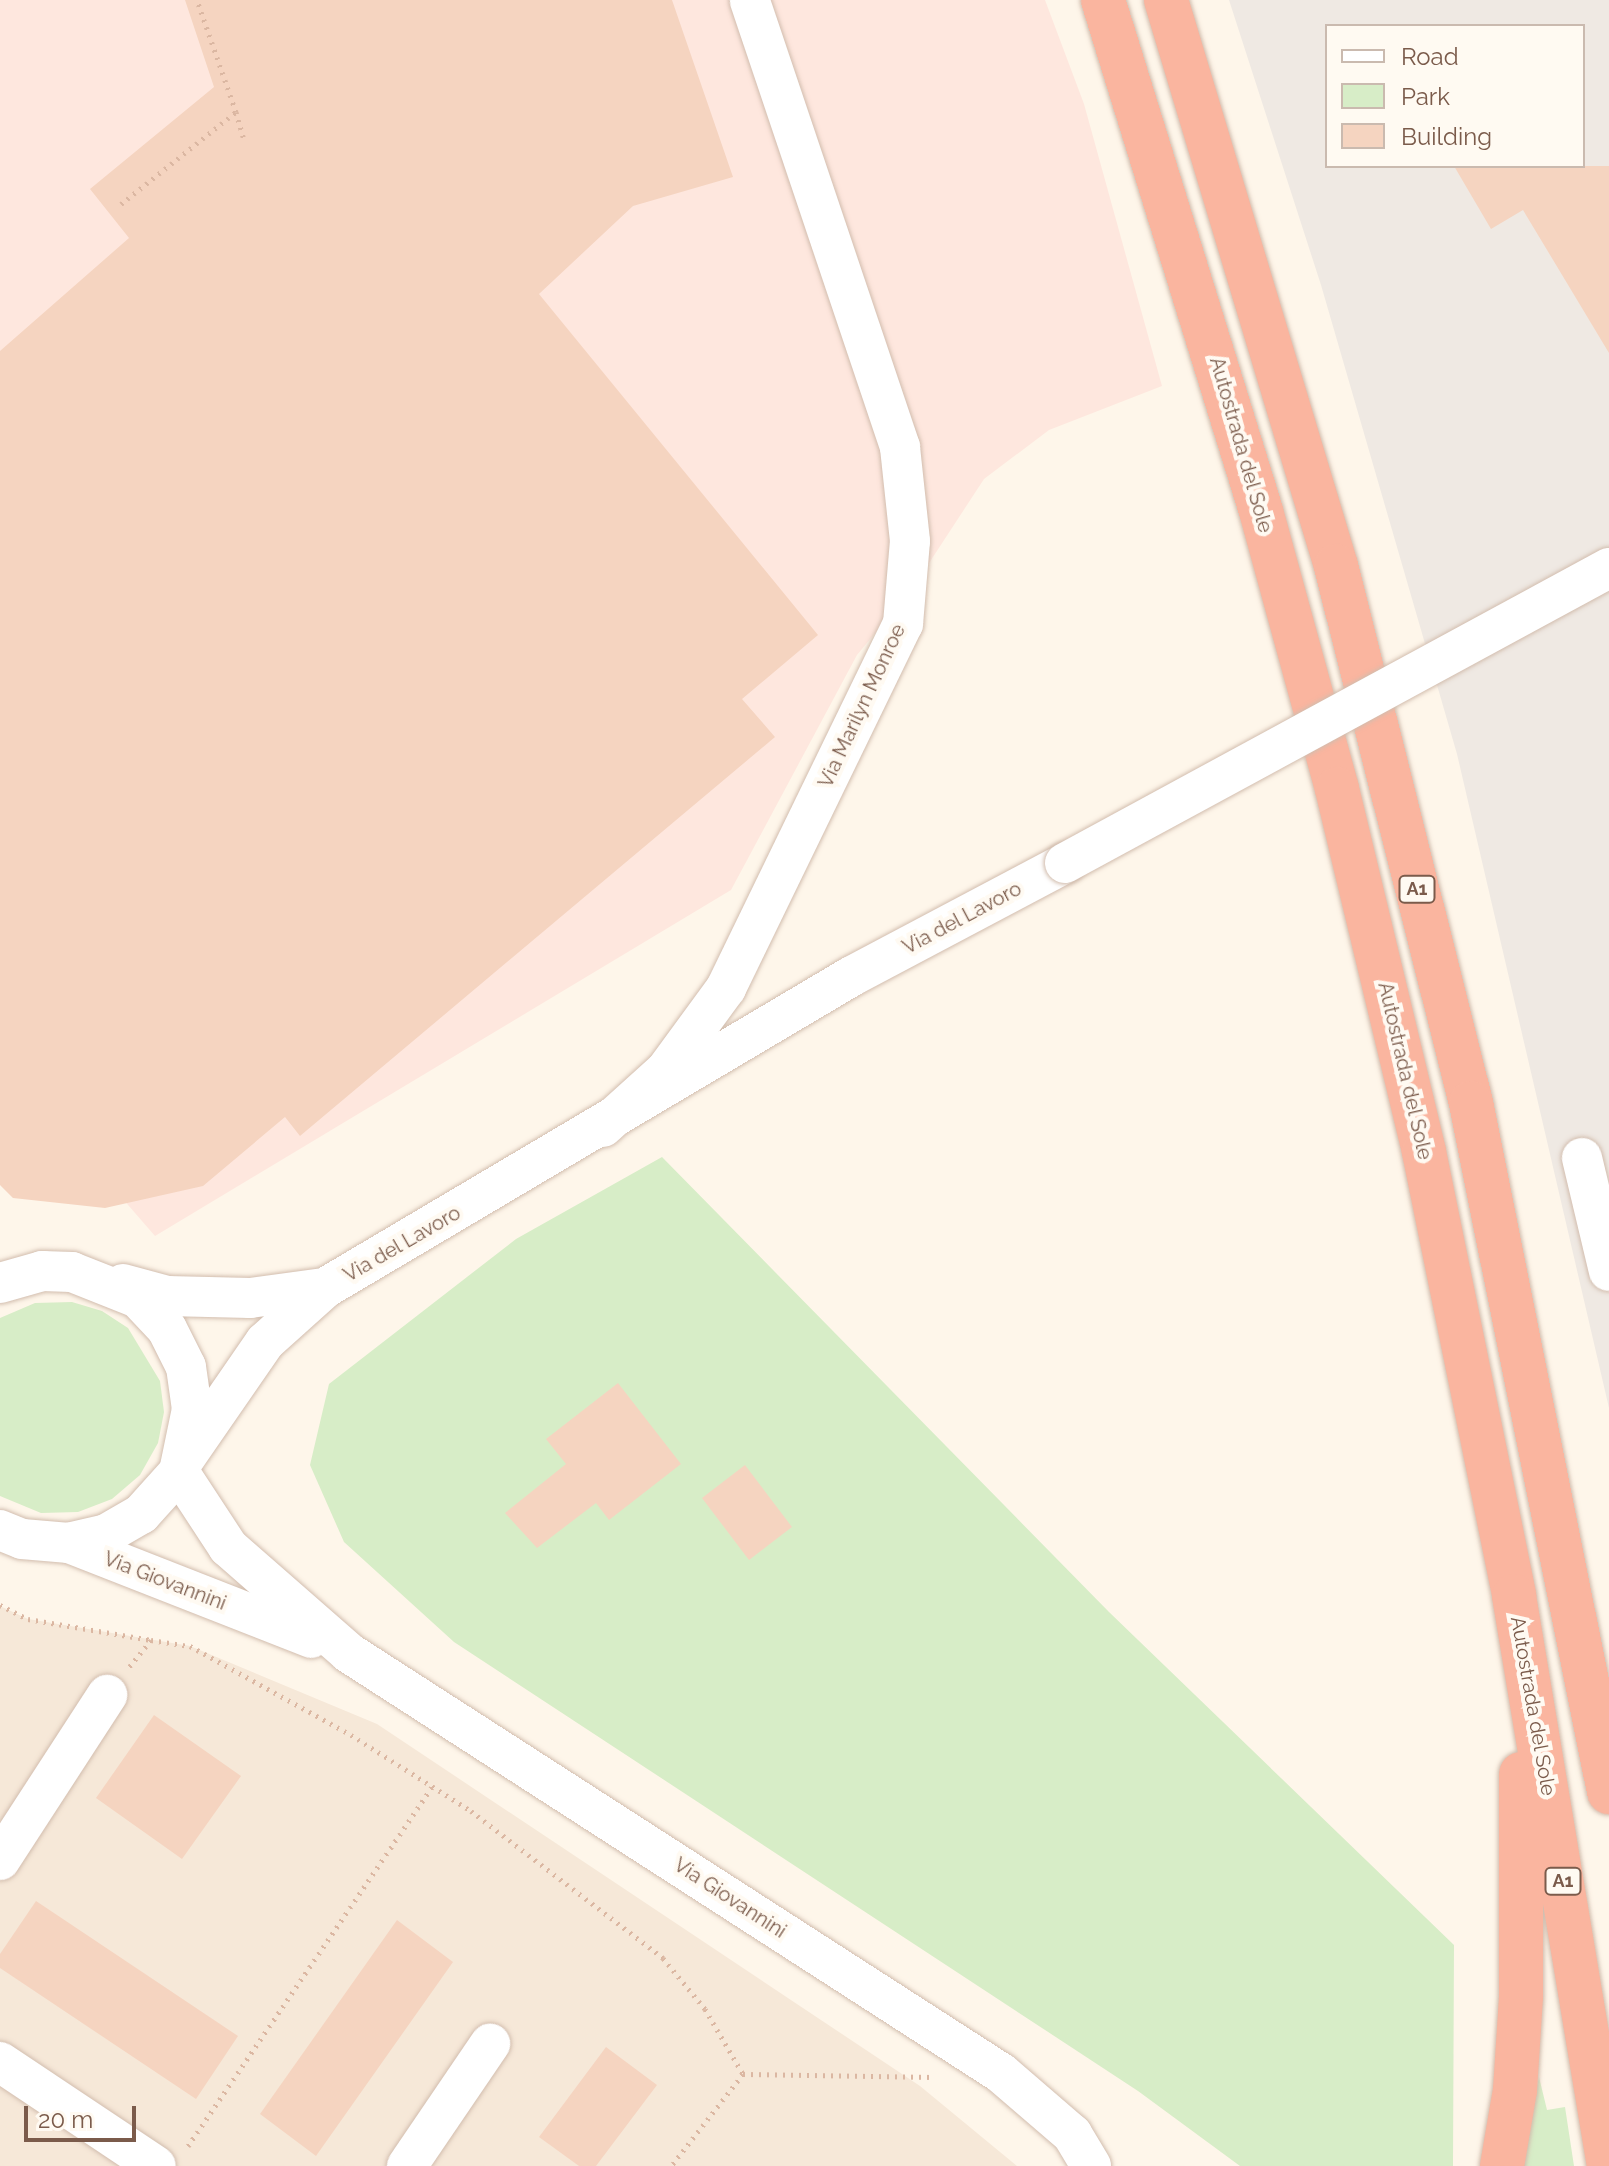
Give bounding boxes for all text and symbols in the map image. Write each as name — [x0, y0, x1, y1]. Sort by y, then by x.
legend — [1325, 24, 1585, 168]
text: Road — [1401, 42, 1459, 71]
text: Park — [1401, 82, 1450, 111]
text: Building — [1401, 122, 1492, 151]
street label: Autostrada del Sole — [1204, 354, 1278, 536]
street label: Via Marilyn Monroe — [814, 620, 910, 792]
road number: A1 — [1397, 875, 1437, 903]
street label: Via del Lavoro — [898, 876, 1026, 960]
street label: Autostrada del Sole — [1373, 980, 1437, 1162]
street label: Via del Lavoro — [339, 1201, 465, 1287]
street label: Via Giovannini — [100, 1547, 230, 1615]
street label: Autostrada del Sole — [1505, 1614, 1561, 1798]
street label: Via Giovannini — [669, 1853, 791, 1943]
road number: A1 — [1543, 1867, 1583, 1895]
scale bar — [28, 2090, 140, 2140]
text: 20 m — [38, 2105, 93, 2134]

